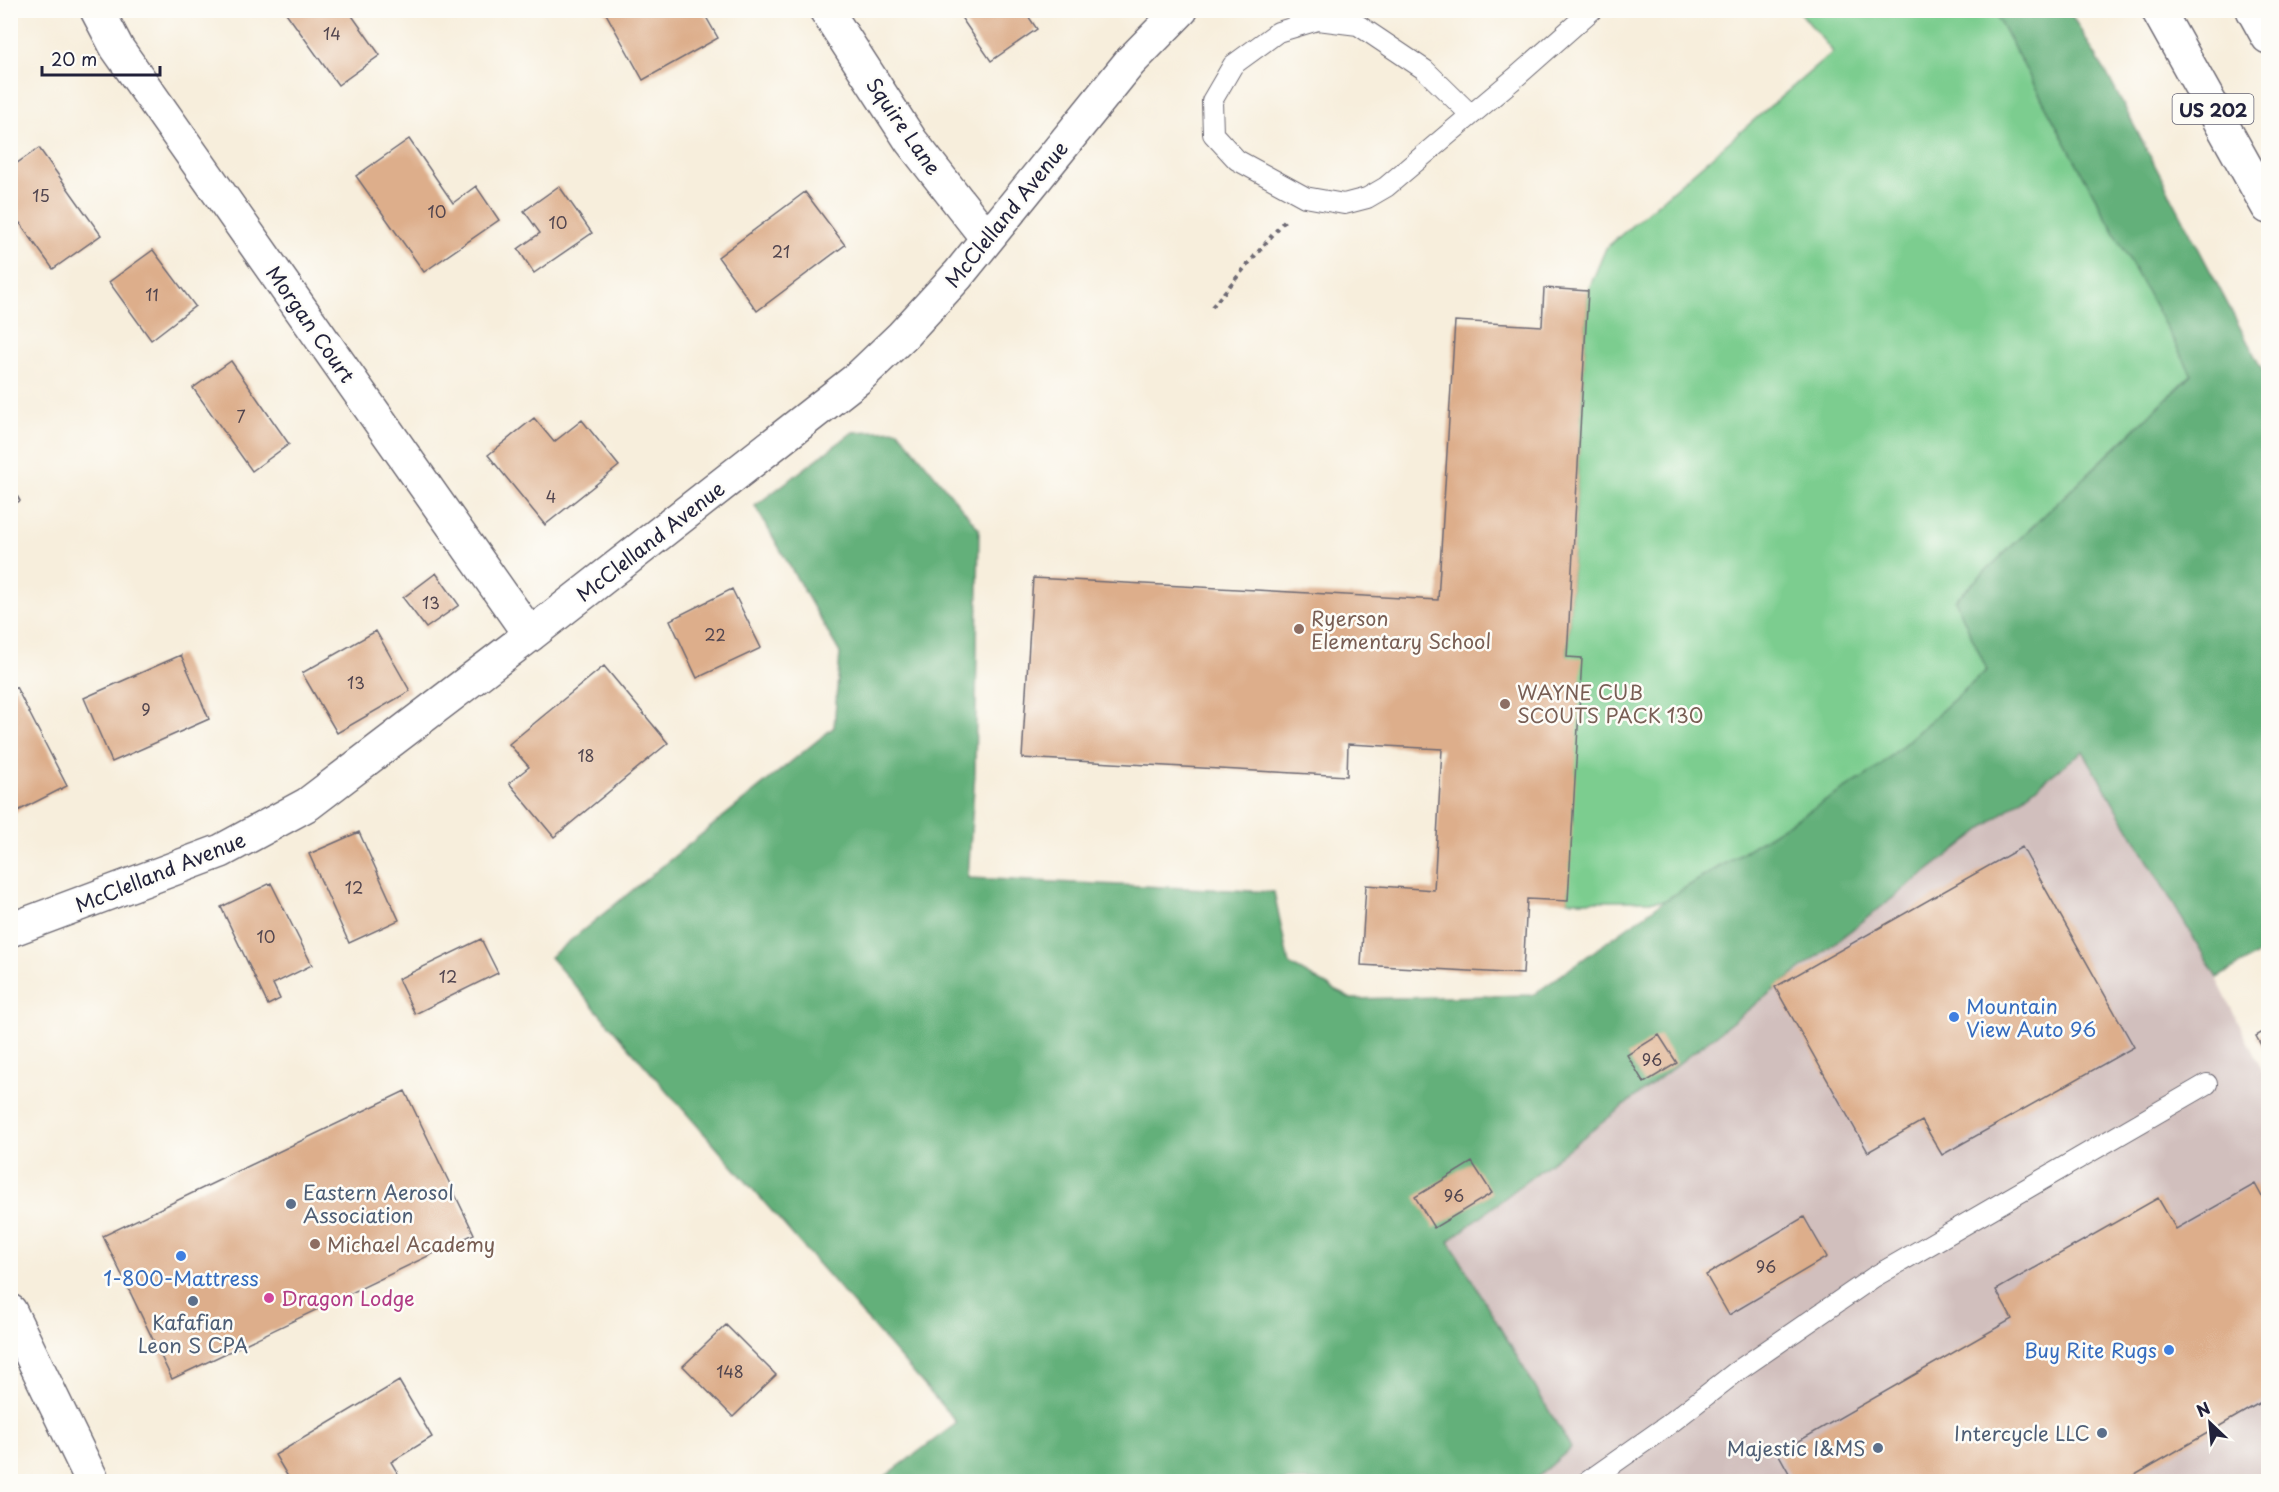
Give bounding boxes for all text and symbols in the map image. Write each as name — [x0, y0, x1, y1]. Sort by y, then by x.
house number: 14 — [323, 21, 341, 45]
scale bar — [42, 39, 160, 77]
text: 20 m — [51, 45, 97, 72]
street label: Squire Lane — [859, 71, 949, 181]
road number: US 202 — [2172, 94, 2254, 124]
street label: McClelland Avenue — [937, 134, 1075, 294]
house number: 15 — [32, 183, 50, 207]
house number: 10 — [428, 199, 446, 223]
house number: 10 — [549, 210, 567, 234]
house number: 21 — [772, 239, 790, 263]
street label: Morgan Court — [259, 259, 363, 389]
house number: 11 — [145, 282, 159, 306]
house number: 7 — [236, 404, 246, 428]
street label: McClelland Avenue — [569, 473, 731, 609]
house number: 4 — [546, 484, 556, 508]
house number: 13 — [422, 590, 440, 614]
place label: Ryerson Elementary School — [1311, 603, 1491, 656]
house number: 22 — [704, 622, 726, 646]
marker: Ryerson Elementary School — [1292, 622, 1306, 636]
house number: 13 — [347, 670, 365, 694]
place label: WAYNE CUB SCOUTS PACK 130 — [1517, 677, 1703, 730]
house number: 9 — [141, 697, 151, 721]
marker: WAYNE CUB SCOUTS PACK 130 — [1498, 697, 1512, 711]
house number: 18 — [577, 743, 595, 767]
street label: McClelland Avenue — [70, 824, 250, 920]
house number: 12 — [345, 875, 363, 899]
house number: 10 — [257, 924, 275, 948]
house number: 12 — [439, 964, 457, 988]
place label: Mountain View Auto 96 — [1966, 991, 2096, 1044]
marker: Mountain View Auto 96 — [1947, 1010, 1961, 1024]
house number: 96 — [1642, 1047, 1662, 1071]
place label: Eastern Aerosol Association — [303, 1177, 454, 1230]
house number: 96 — [1444, 1183, 1464, 1207]
marker: Eastern Aerosol Association — [284, 1197, 298, 1211]
place label: Michael Academy — [327, 1229, 495, 1259]
marker: Michael Academy — [308, 1237, 322, 1251]
marker: 1-800-Mattress — [174, 1249, 188, 1263]
house number: 96 — [1756, 1254, 1776, 1278]
place label: 1-800-Mattress — [103, 1263, 259, 1293]
place label: Dragon Lodge — [281, 1283, 415, 1313]
marker: Dragon Lodge — [262, 1291, 276, 1305]
marker: Kafafian Leon S CPA — [186, 1294, 200, 1308]
place label: Kafafian Leon S CPA — [138, 1307, 248, 1360]
place label: Buy Rite Rugs — [2024, 1335, 2157, 1365]
marker: Buy Rite Rugs — [2162, 1343, 2176, 1357]
house number: 148 — [716, 1359, 744, 1383]
north arrow — [2180, 1393, 2240, 1453]
text: N — [2192, 1395, 2214, 1422]
place label: Intercycle LLC — [1954, 1418, 2090, 1448]
marker: Intercycle LLC — [2095, 1426, 2109, 1440]
place label: Majestic I&MS — [1727, 1433, 1866, 1463]
marker: Majestic I&MS — [1871, 1441, 1885, 1455]

